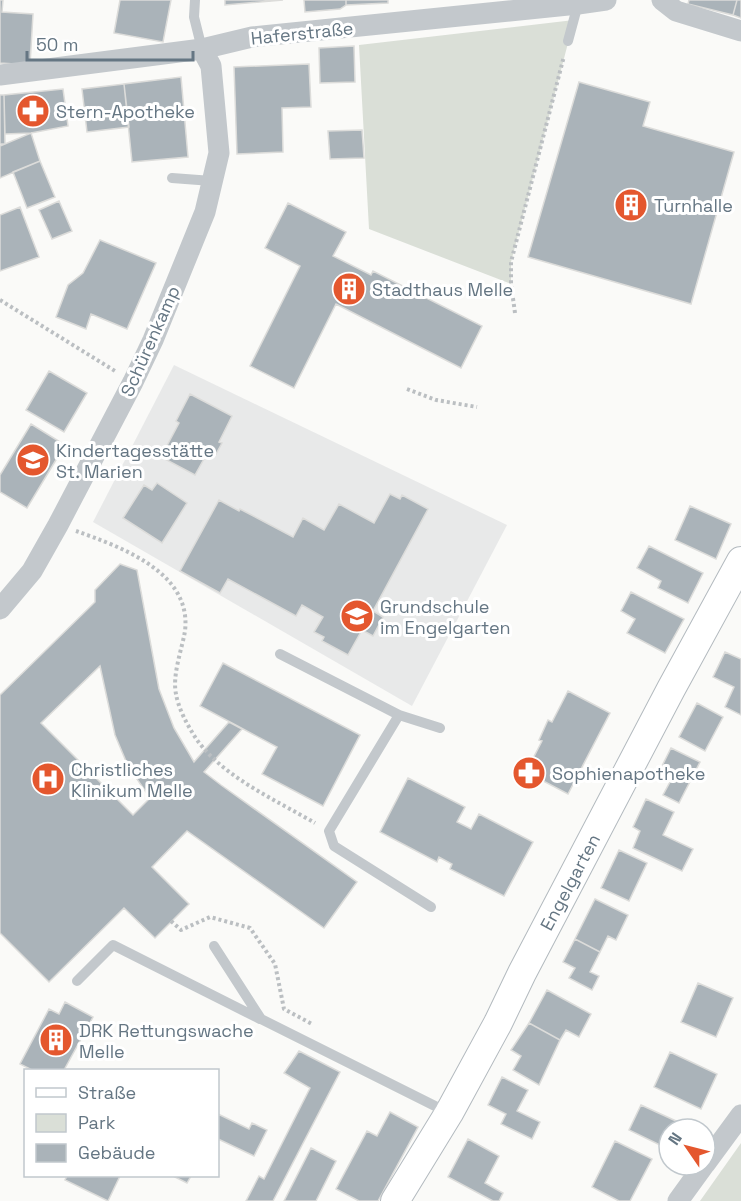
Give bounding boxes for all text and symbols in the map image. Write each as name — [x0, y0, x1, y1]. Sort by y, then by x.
street label: Haferstraße — [250, 16, 354, 50]
scale bar — [27, 24, 194, 62]
text: 50 m — [36, 33, 78, 56]
pharmacy icon: Stern-Apotheke — [15, 93, 51, 129]
place label: Stern-Apotheke — [56, 100, 195, 123]
building icon: Turnhalle — [613, 187, 649, 223]
place label: Turnhalle — [654, 194, 733, 217]
building icon: Stadthaus Melle — [331, 271, 367, 307]
place label: Stadthaus Melle — [372, 278, 513, 301]
street label: Schürenkamp — [115, 282, 185, 400]
place label: Kindertagesstätte St. Marien — [56, 439, 214, 483]
school or university icon: Kindertagesstätte St. Marien — [15, 442, 51, 478]
place label: Grundschule im Engelgarten — [380, 595, 511, 639]
school or university icon: Grundschule im Engelgarten — [339, 598, 375, 634]
pharmacy icon: Sophienapotheke — [511, 755, 547, 791]
place label: Christliches Klinikum Melle — [71, 758, 193, 802]
hospital icon: Christliches Klinikum Melle — [30, 761, 66, 797]
place label: Sophienapotheke — [552, 762, 705, 785]
street label: Engelgarten — [535, 830, 605, 934]
place label: DRK Rettungswache Melle — [79, 1019, 254, 1063]
building icon: DRK Rettungswache Melle — [38, 1022, 74, 1058]
legend — [24, 1069, 219, 1177]
text: Straße — [78, 1081, 136, 1104]
text: Park — [78, 1111, 116, 1134]
north arrow — [657, 1117, 717, 1177]
text: N — [663, 1128, 687, 1149]
text: Gebäude — [78, 1141, 156, 1164]

